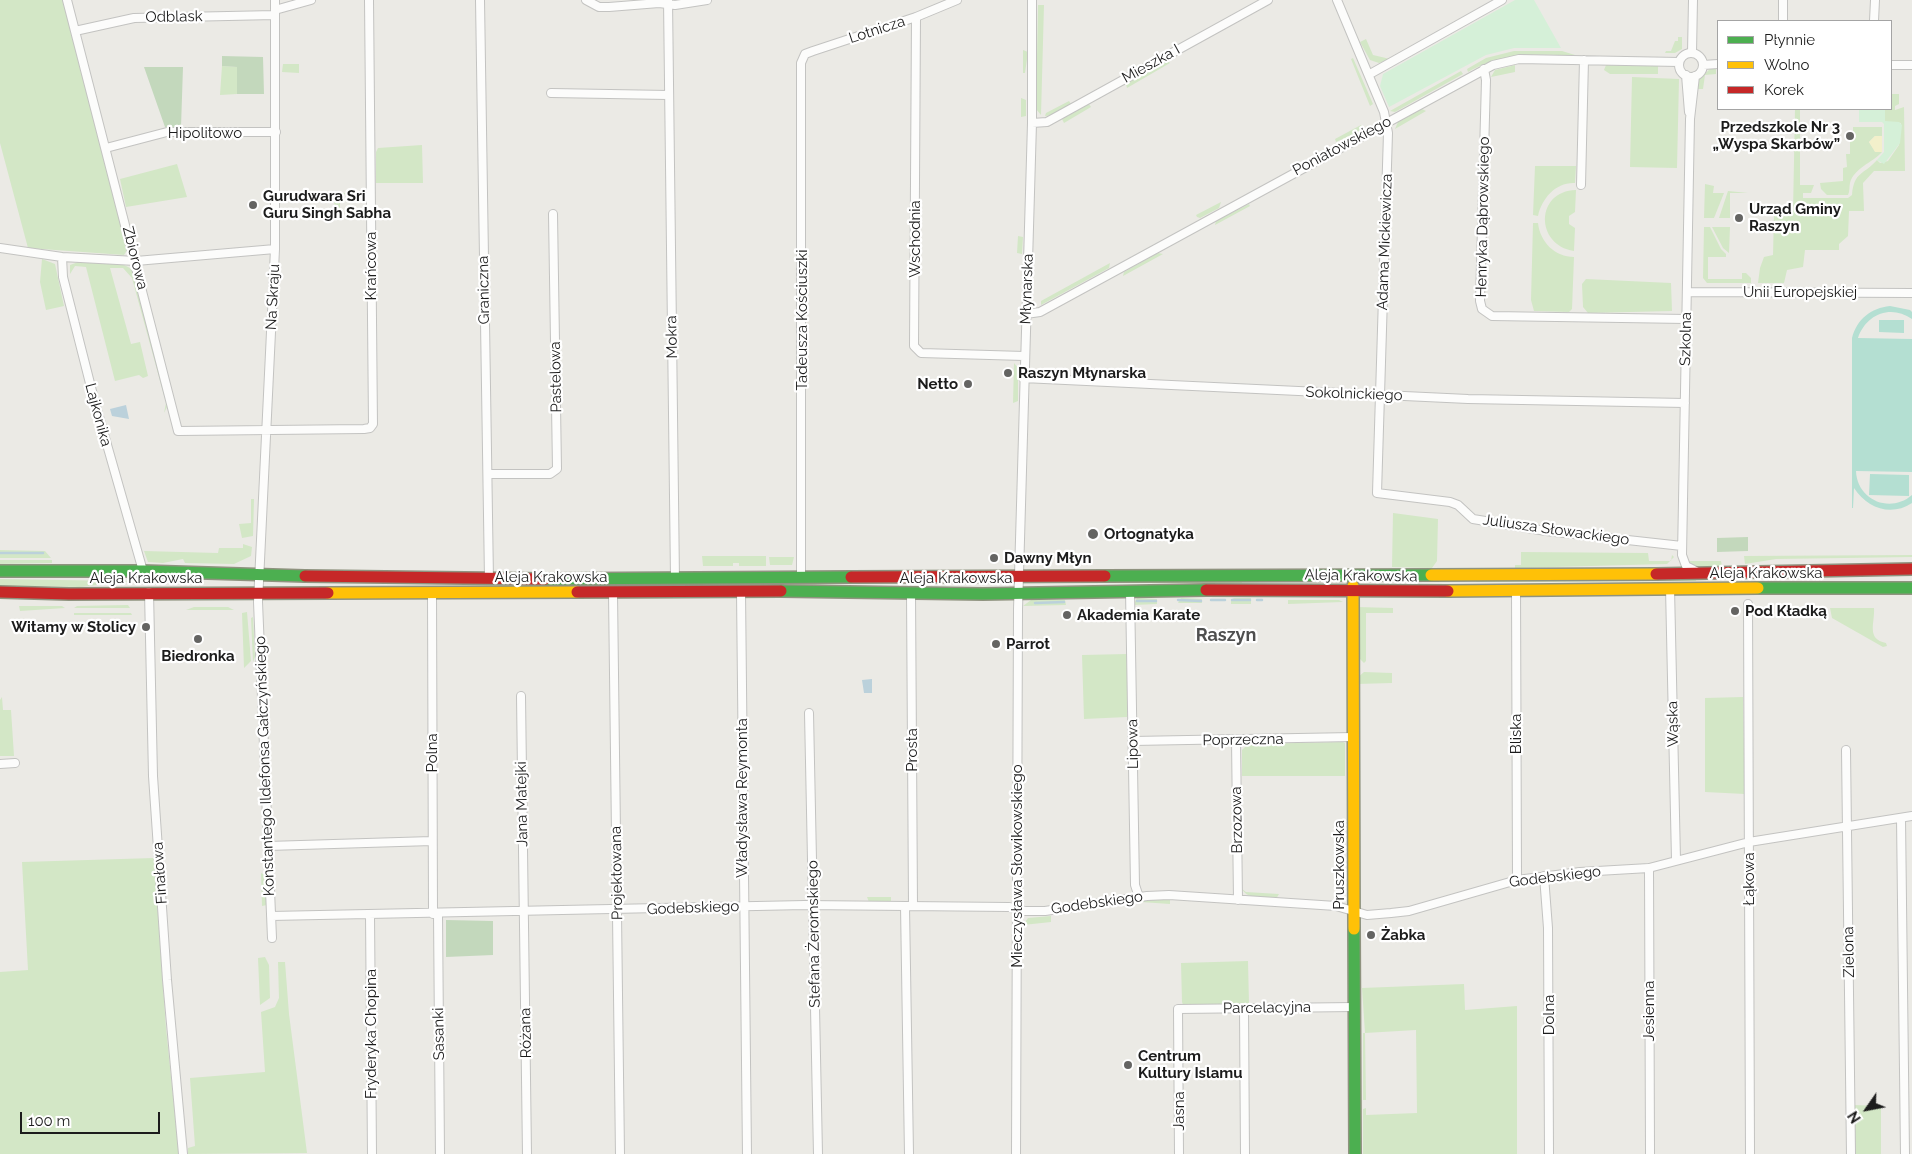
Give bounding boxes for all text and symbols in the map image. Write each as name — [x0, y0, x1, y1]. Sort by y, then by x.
street label: Odblask — [145, 8, 203, 26]
street label: Lotnicza — [847, 12, 907, 48]
legend — [1717, 20, 1892, 110]
text: Płynnie — [1764, 31, 1815, 49]
street label: Mieszka I — [1119, 41, 1183, 87]
text: Wolno — [1764, 56, 1809, 74]
text: Korek — [1764, 81, 1804, 99]
street label: Poniatowskiego — [1290, 112, 1394, 180]
place label: Przedszkole Nr 3 „Wyspa Skarbów” — [1713, 118, 1840, 153]
street label: Hipolitowo — [168, 124, 242, 142]
marker: Przedszkole Nr 3 „Wyspa Skarbów” — [1844, 130, 1856, 142]
street label: Henryka Dąbrowskiego — [1473, 136, 1493, 298]
street label: Adama Mickiewicza — [1374, 173, 1396, 311]
place label: Gurudwara Sri Guru Singh Sabha — [263, 187, 391, 222]
marker: Gurudwara Sri Guru Singh Sabha — [247, 199, 259, 211]
street label: Wschodnia — [906, 200, 924, 278]
place label: Urząd Gminy Raszyn — [1749, 200, 1841, 235]
marker: Urząd Gminy Raszyn — [1733, 212, 1745, 224]
street label: Zbiorowa — [118, 224, 152, 292]
street label: Krańcowa — [362, 232, 380, 300]
street label: Tadeusza Kościuszki — [793, 249, 811, 391]
street label: Młynarska — [1017, 253, 1037, 325]
street label: Graniczna — [474, 255, 494, 325]
street label: Na Skraju — [262, 263, 284, 331]
street label: Unii Europejskiej — [1743, 283, 1857, 301]
street label: Szkolna — [1677, 312, 1695, 366]
street label: Mokra — [663, 315, 681, 359]
street label: Pastelowa — [546, 341, 566, 413]
place label: Raszyn Młynarska — [1018, 364, 1146, 382]
marker: Raszyn Młynarska — [1002, 367, 1014, 379]
place label: Netto — [917, 375, 958, 393]
marker: Netto — [962, 378, 974, 390]
street label: Lajkonika — [81, 381, 115, 449]
street label: Sokolnickiego — [1305, 383, 1403, 405]
street label: Juliusza Słowackiego — [1482, 511, 1630, 549]
place label: Ortognatyka — [1104, 525, 1194, 543]
marker: Ortognatyka — [1086, 527, 1100, 541]
place label: Dawny Młyn — [1004, 549, 1092, 567]
marker: Dawny Młyn — [988, 552, 1000, 564]
street label: Aleja Krakowska — [1710, 564, 1822, 582]
street label: Aleja Krakowska — [1304, 566, 1418, 586]
street label: Aleja Krakowska — [495, 568, 607, 586]
street label: Aleja Krakowska — [90, 569, 202, 587]
street label: Aleja Krakowska — [900, 569, 1012, 587]
place label: Pod Kładką — [1745, 602, 1827, 620]
marker: Pod Kładką — [1729, 605, 1741, 617]
place label: Akademia Karate — [1077, 606, 1200, 624]
marker: Akademia Karate — [1061, 609, 1073, 621]
place label: Witamy w Stolicy — [11, 618, 136, 636]
marker: Witamy w Stolicy — [140, 621, 152, 633]
district label: Raszyn — [1196, 625, 1256, 647]
marker: Biedronka — [192, 633, 204, 645]
place label: Parrot — [1006, 635, 1050, 653]
street label: Konstantego Ildefonsa Gałczyńskiego — [251, 636, 279, 896]
marker: Parrot — [990, 638, 1002, 650]
place label: Biedronka — [161, 647, 235, 665]
street label: Wąska — [1664, 701, 1682, 747]
street label: Bliska — [1507, 714, 1525, 754]
street label: Władysława Reymonta — [733, 718, 751, 878]
street label: Lipowa — [1124, 719, 1142, 769]
street label: Prosta — [903, 728, 921, 772]
street label: Poprzeczna — [1202, 730, 1284, 750]
street label: Polna — [423, 733, 441, 773]
street label: Jana Matejki — [512, 761, 532, 847]
street label: Mieczysława Słowikowskiego — [1008, 764, 1026, 968]
street label: Brzozowa — [1227, 786, 1247, 854]
street label: Pruszkowska — [1330, 820, 1348, 910]
street label: Projektowana — [607, 826, 627, 920]
street label: Finałowa — [149, 841, 171, 905]
street label: Łąkowa — [1740, 852, 1758, 906]
street label: Stefana Żeromskiego — [804, 860, 824, 1008]
street label: Godebskiego — [1508, 862, 1602, 892]
street label: Godebskiego — [1050, 888, 1144, 918]
street label: Godebskiego — [646, 897, 740, 919]
place label: Żabka — [1381, 926, 1425, 944]
street label: Zielona — [1840, 926, 1858, 978]
marker: Żabka — [1365, 929, 1377, 941]
street label: Fryderyka Chopina — [362, 969, 380, 1099]
street label: Jesienna — [1640, 981, 1658, 1041]
street label: Dolna — [1540, 995, 1558, 1035]
street label: Parcelacyjna — [1223, 998, 1311, 1018]
street label: Różana — [517, 1007, 535, 1059]
street label: Sasanki — [430, 1008, 448, 1060]
place label: Centrum Kultury Islamu — [1138, 1047, 1243, 1082]
marker: Centrum Kultury Islamu — [1122, 1059, 1134, 1071]
north arrow — [1842, 1084, 1892, 1134]
street label: Jasna — [1170, 1091, 1188, 1131]
scale bar — [22, 1102, 162, 1134]
text: N — [1845, 1108, 1864, 1126]
text: 100 m — [28, 1112, 70, 1130]

